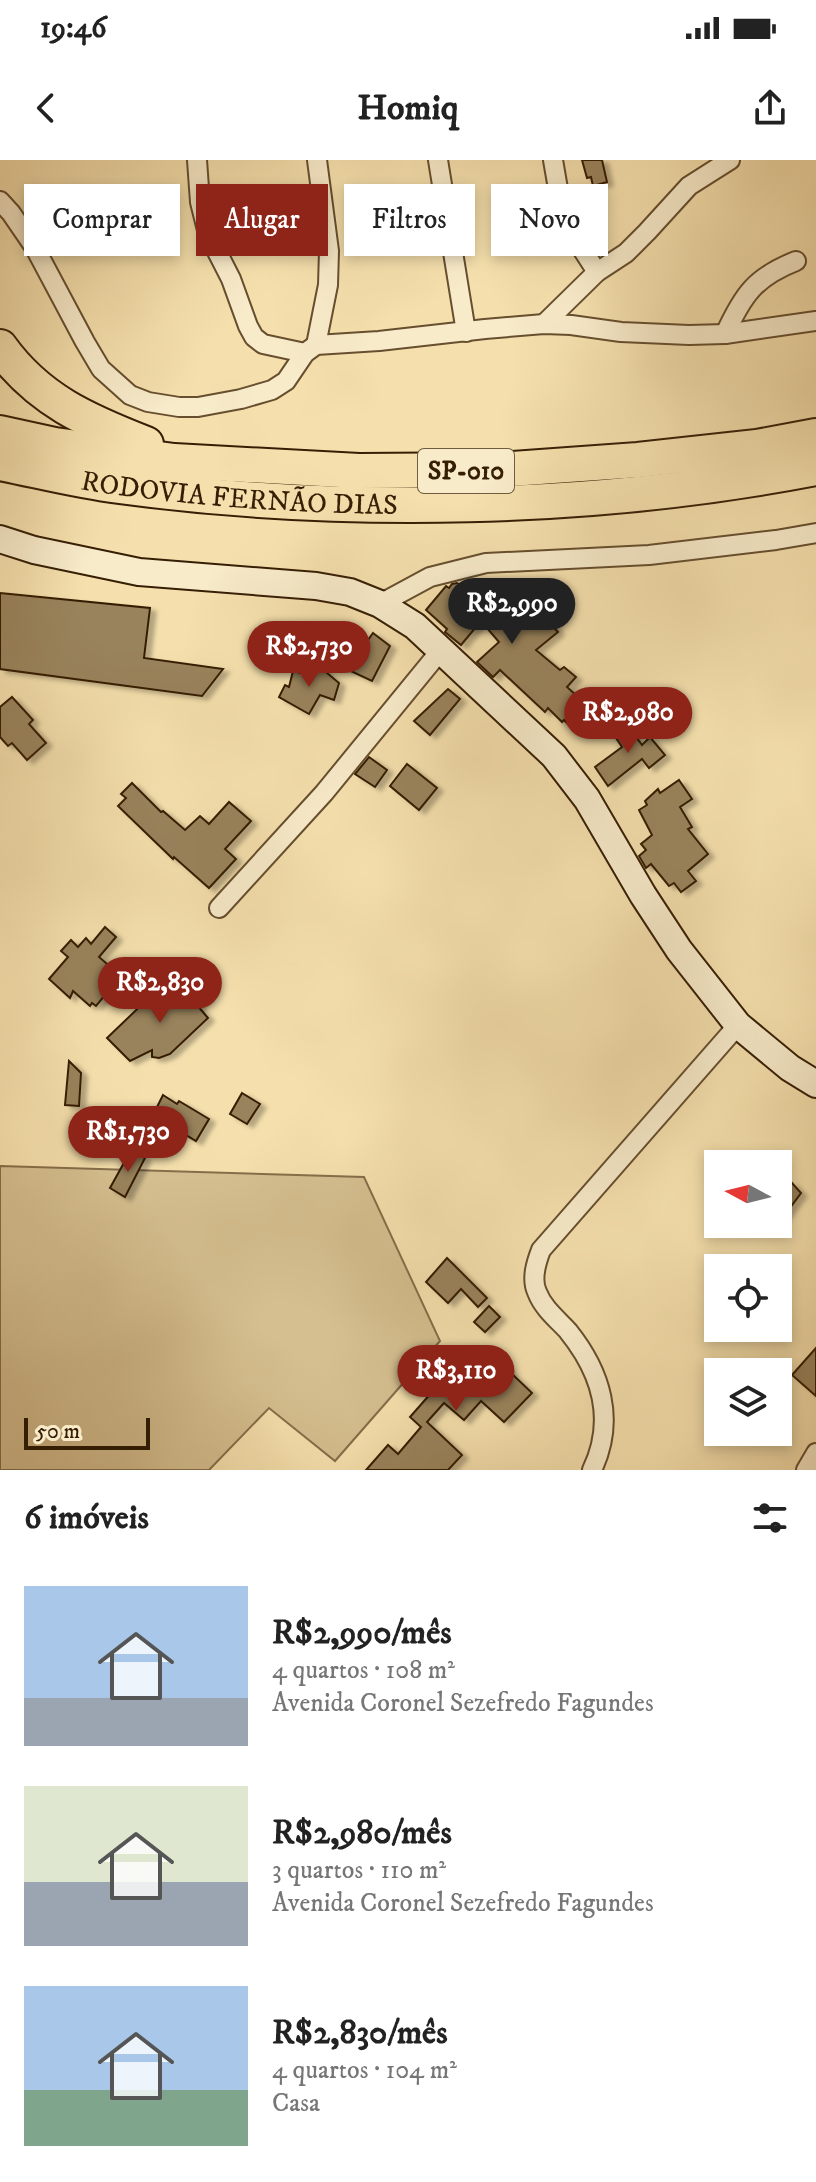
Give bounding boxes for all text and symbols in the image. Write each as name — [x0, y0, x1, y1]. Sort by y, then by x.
text: 19:46 — [40, 10, 107, 47]
icon: back — [24, 86, 68, 130]
text: Homiq — [357, 86, 459, 131]
icon: share — [748, 86, 792, 130]
chip: Comprar — [24, 184, 180, 256]
chip: Alugar — [196, 184, 328, 256]
chip: Filtros — [344, 184, 475, 256]
chip: Novo — [491, 184, 608, 256]
road number: SP-010 — [418, 449, 514, 493]
street label: RODOVIA FERNÃO DIAS — [78, 463, 398, 523]
pin: R$2,990 — [438, 578, 586, 646]
text: R$2,990 — [466, 587, 558, 620]
pin: R$2,730 — [235, 621, 383, 689]
text: R$2,730 — [265, 630, 353, 663]
pin: R$2,980 — [554, 687, 702, 755]
text: R$2,980 — [582, 696, 674, 729]
pin: R$2,830 — [86, 957, 234, 1025]
text: R$2,830 — [116, 966, 204, 999]
pin: R$1,730 — [54, 1106, 202, 1174]
text: R$1,730 — [86, 1115, 170, 1148]
north arrow — [704, 1150, 792, 1238]
map controls — [704, 1150, 792, 1446]
button: locate — [704, 1254, 792, 1342]
pin: R$3,110 — [382, 1345, 530, 1413]
text: R$3,110 — [415, 1354, 497, 1387]
button: layers — [704, 1358, 792, 1446]
scale bar — [24, 1414, 150, 1450]
text: 50 m — [36, 1418, 80, 1445]
icon: filters — [748, 1496, 792, 1540]
text: 6 imóveis — [24, 1497, 149, 1539]
text: R$2,990/mês — [272, 1612, 452, 1654]
icon: home — [88, 1618, 184, 1714]
text: 4 quartos · 108 m² — [272, 1654, 455, 1687]
text: Avenida Coronel Sezefredo Fagundes — [272, 1687, 654, 1720]
text: R$2,980/mês — [272, 1812, 452, 1854]
icon: home — [88, 1818, 184, 1914]
text: 3 quartos · 110 m² — [272, 1854, 446, 1887]
text: Avenida Coronel Sezefredo Fagundes — [272, 1887, 654, 1920]
text: R$2,830/mês — [272, 2012, 448, 2054]
icon: home — [88, 2018, 184, 2114]
text: 4 quartos · 104 m² — [272, 2054, 457, 2087]
text: Casa — [272, 2087, 320, 2120]

